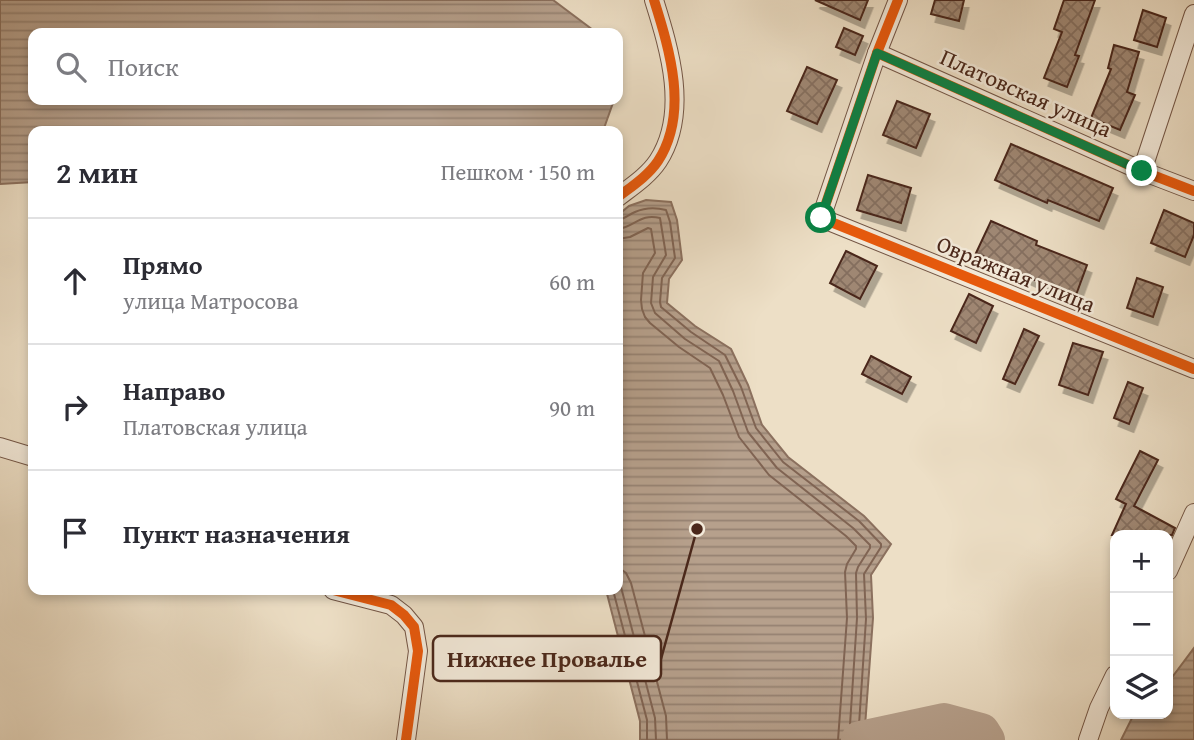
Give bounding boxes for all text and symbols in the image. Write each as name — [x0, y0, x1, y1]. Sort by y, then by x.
search box — [28, 28, 623, 105]
street label: Платовская улица — [935, 40, 1117, 145]
text: Поиск — [108, 47, 179, 86]
icon: search — [52, 48, 90, 86]
text: 2 мин — [56, 150, 138, 194]
text: Пешком · 150 m — [441, 155, 595, 188]
route end — [1126, 155, 1157, 186]
route start — [805, 202, 836, 233]
street label: Овражная улица — [932, 227, 1101, 320]
text: Прямо — [123, 245, 203, 284]
icon: ahead — [56, 262, 94, 300]
text: 60 m — [549, 265, 595, 298]
text: улица Матросова — [123, 284, 299, 317]
text: Направо — [123, 371, 225, 410]
icon: right — [56, 388, 94, 426]
text: 90 m — [549, 391, 595, 424]
text: Платовская улица — [123, 410, 307, 443]
icon: arrive — [56, 514, 94, 552]
text: Пункт назначения — [123, 514, 350, 553]
map controls — [1110, 530, 1173, 719]
button: + — [1110, 530, 1173, 593]
button: − — [1110, 593, 1173, 656]
callout: Нижнее Провалье — [433, 636, 661, 681]
text: Нижнее Провалье — [447, 641, 647, 676]
button: layers — [1110, 656, 1173, 719]

